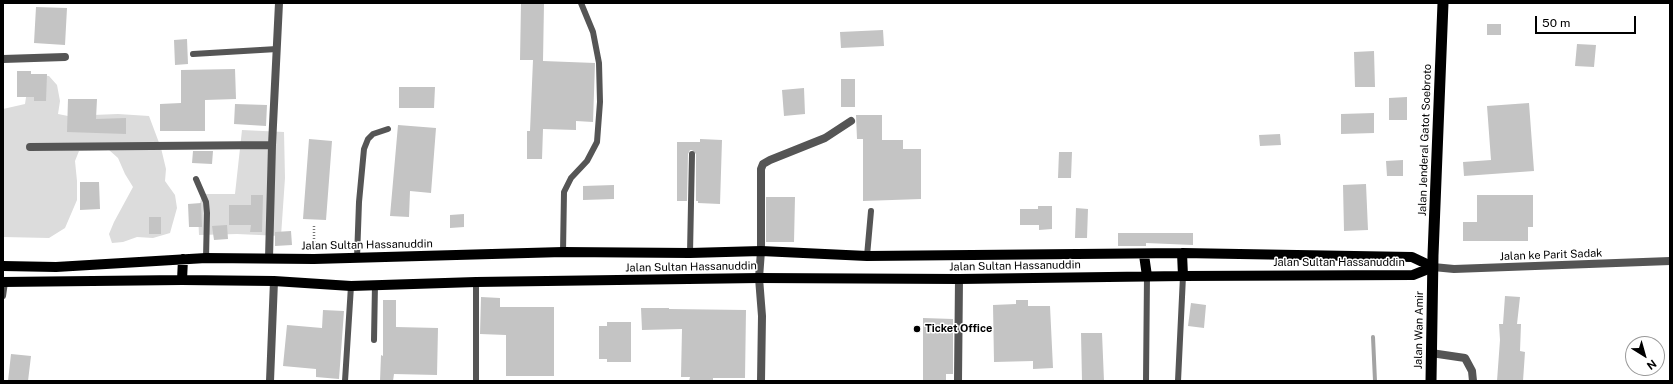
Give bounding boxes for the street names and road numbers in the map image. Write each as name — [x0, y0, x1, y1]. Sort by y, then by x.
street label: Jalan Jenderal Gatot Soebroto — [1416, 64, 1434, 216]
street label: Jalan Sultan Hassanuddin — [301, 237, 433, 253]
street label: Jalan ke Parit Sadak — [1499, 247, 1603, 263]
street label: Jalan Sultan Hassanuddin — [1273, 256, 1405, 270]
street label: Jalan Sultan Hassanuddin — [949, 258, 1081, 274]
street label: Jalan Sultan Hassanuddin — [625, 259, 757, 275]
street label: Jalan Wan Amir — [1412, 291, 1426, 369]

